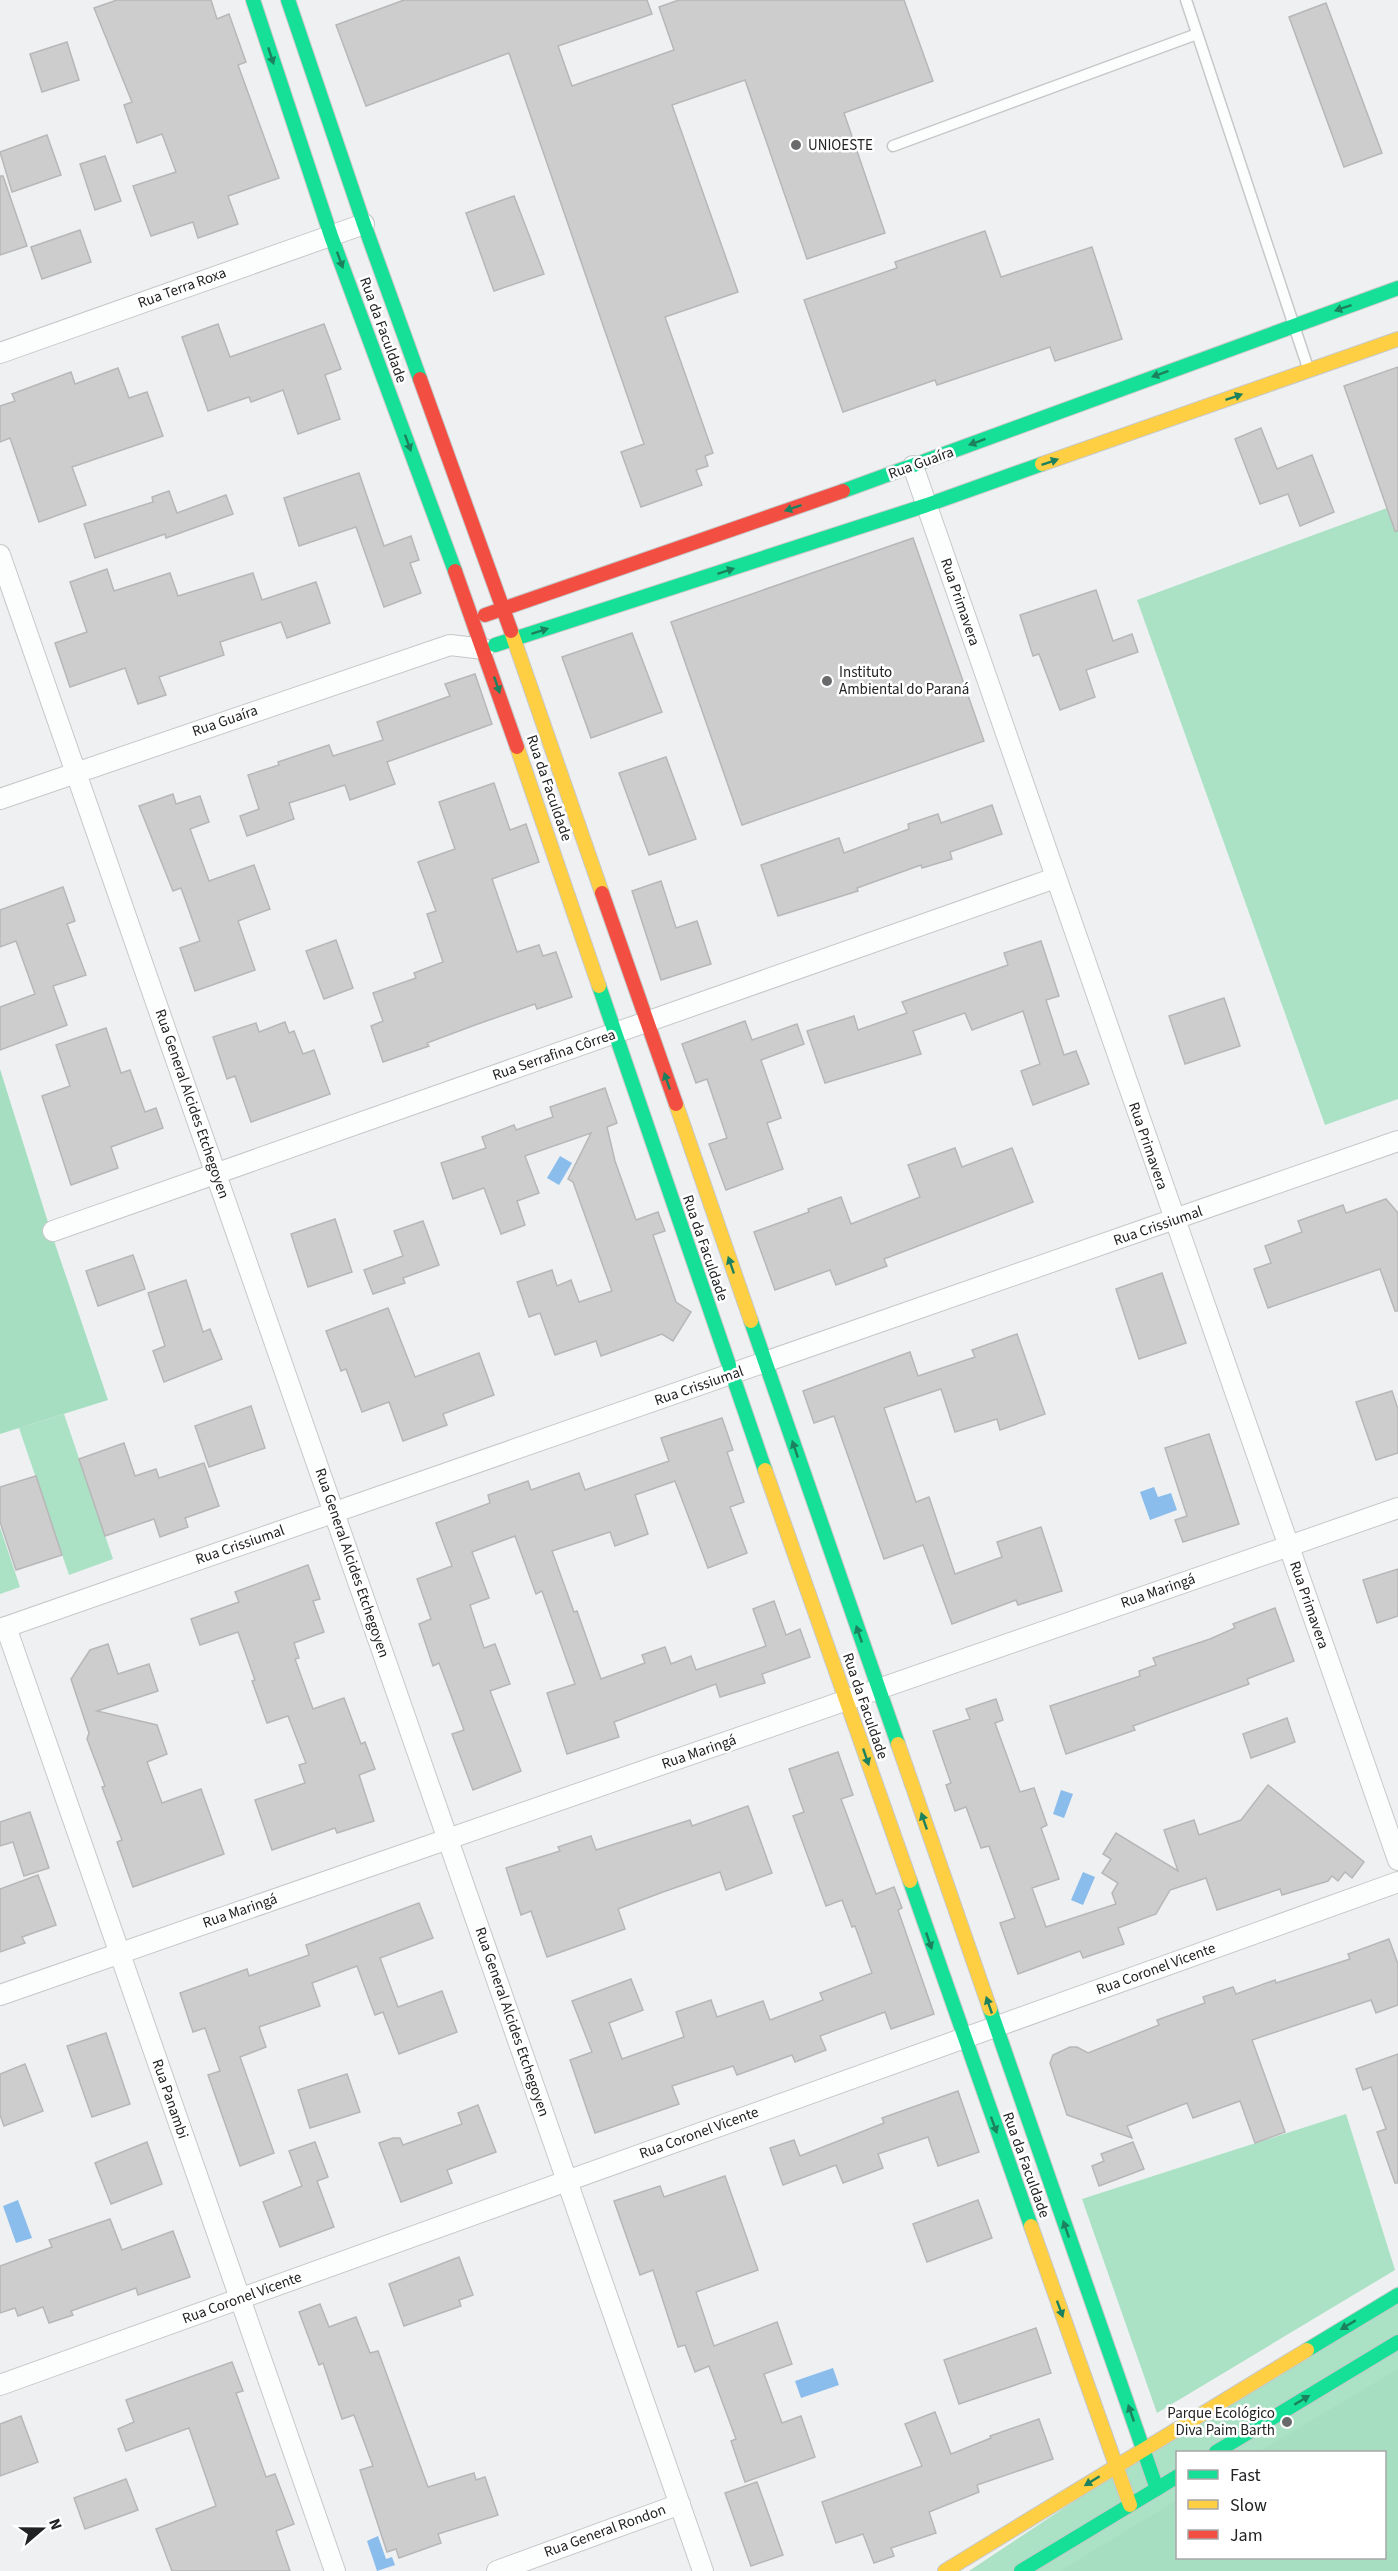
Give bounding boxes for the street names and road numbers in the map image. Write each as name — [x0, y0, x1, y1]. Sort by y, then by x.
street label: Rua Terra Roxa — [135, 262, 229, 314]
street label: Rua da Faculdade — [354, 274, 412, 386]
street label: Rua Guaíra — [885, 441, 957, 485]
street label: Rua Primavera — [935, 555, 985, 649]
street label: Rua Guaíra — [189, 700, 261, 742]
street label: Rua da Faculdade — [521, 732, 577, 844]
street label: Rua General Alcides Etchegoyen — [150, 1006, 234, 1202]
street label: Rua Serrafina Côrrea — [490, 1024, 618, 1086]
street label: Rua Primavera — [1123, 1099, 1173, 1193]
street label: Rua da Faculdade — [677, 1192, 733, 1304]
street label: Rua Crissiumal — [1111, 1201, 1206, 1251]
street label: Rua Crissiumal — [652, 1361, 747, 1411]
street label: Rua General Alcides Etchegoyen — [310, 1465, 394, 1661]
street label: Rua Crissiumal — [193, 1520, 288, 1570]
street label: Rua Primavera — [1284, 1558, 1334, 1652]
street label: Rua Maringá — [1118, 1568, 1198, 1614]
street label: Rua da Faculdade — [837, 1650, 893, 1762]
street label: Rua Maringá — [659, 1729, 739, 1775]
street label: Rua Maringá — [200, 1888, 280, 1934]
street label: Rua General Alcides Etchegoyen — [470, 1924, 554, 2120]
street label: Rua Coronel Vicente — [1093, 1938, 1219, 2000]
street label: Rua Panambi — [147, 2056, 193, 2142]
street label: Rua Coronel Vicente — [636, 2102, 762, 2164]
street label: Rua da Faculdade — [997, 2109, 1055, 2221]
street label: Rua Coronel Vicente — [179, 2267, 305, 2329]
street label: Rua General Rondon — [541, 2499, 669, 2563]

